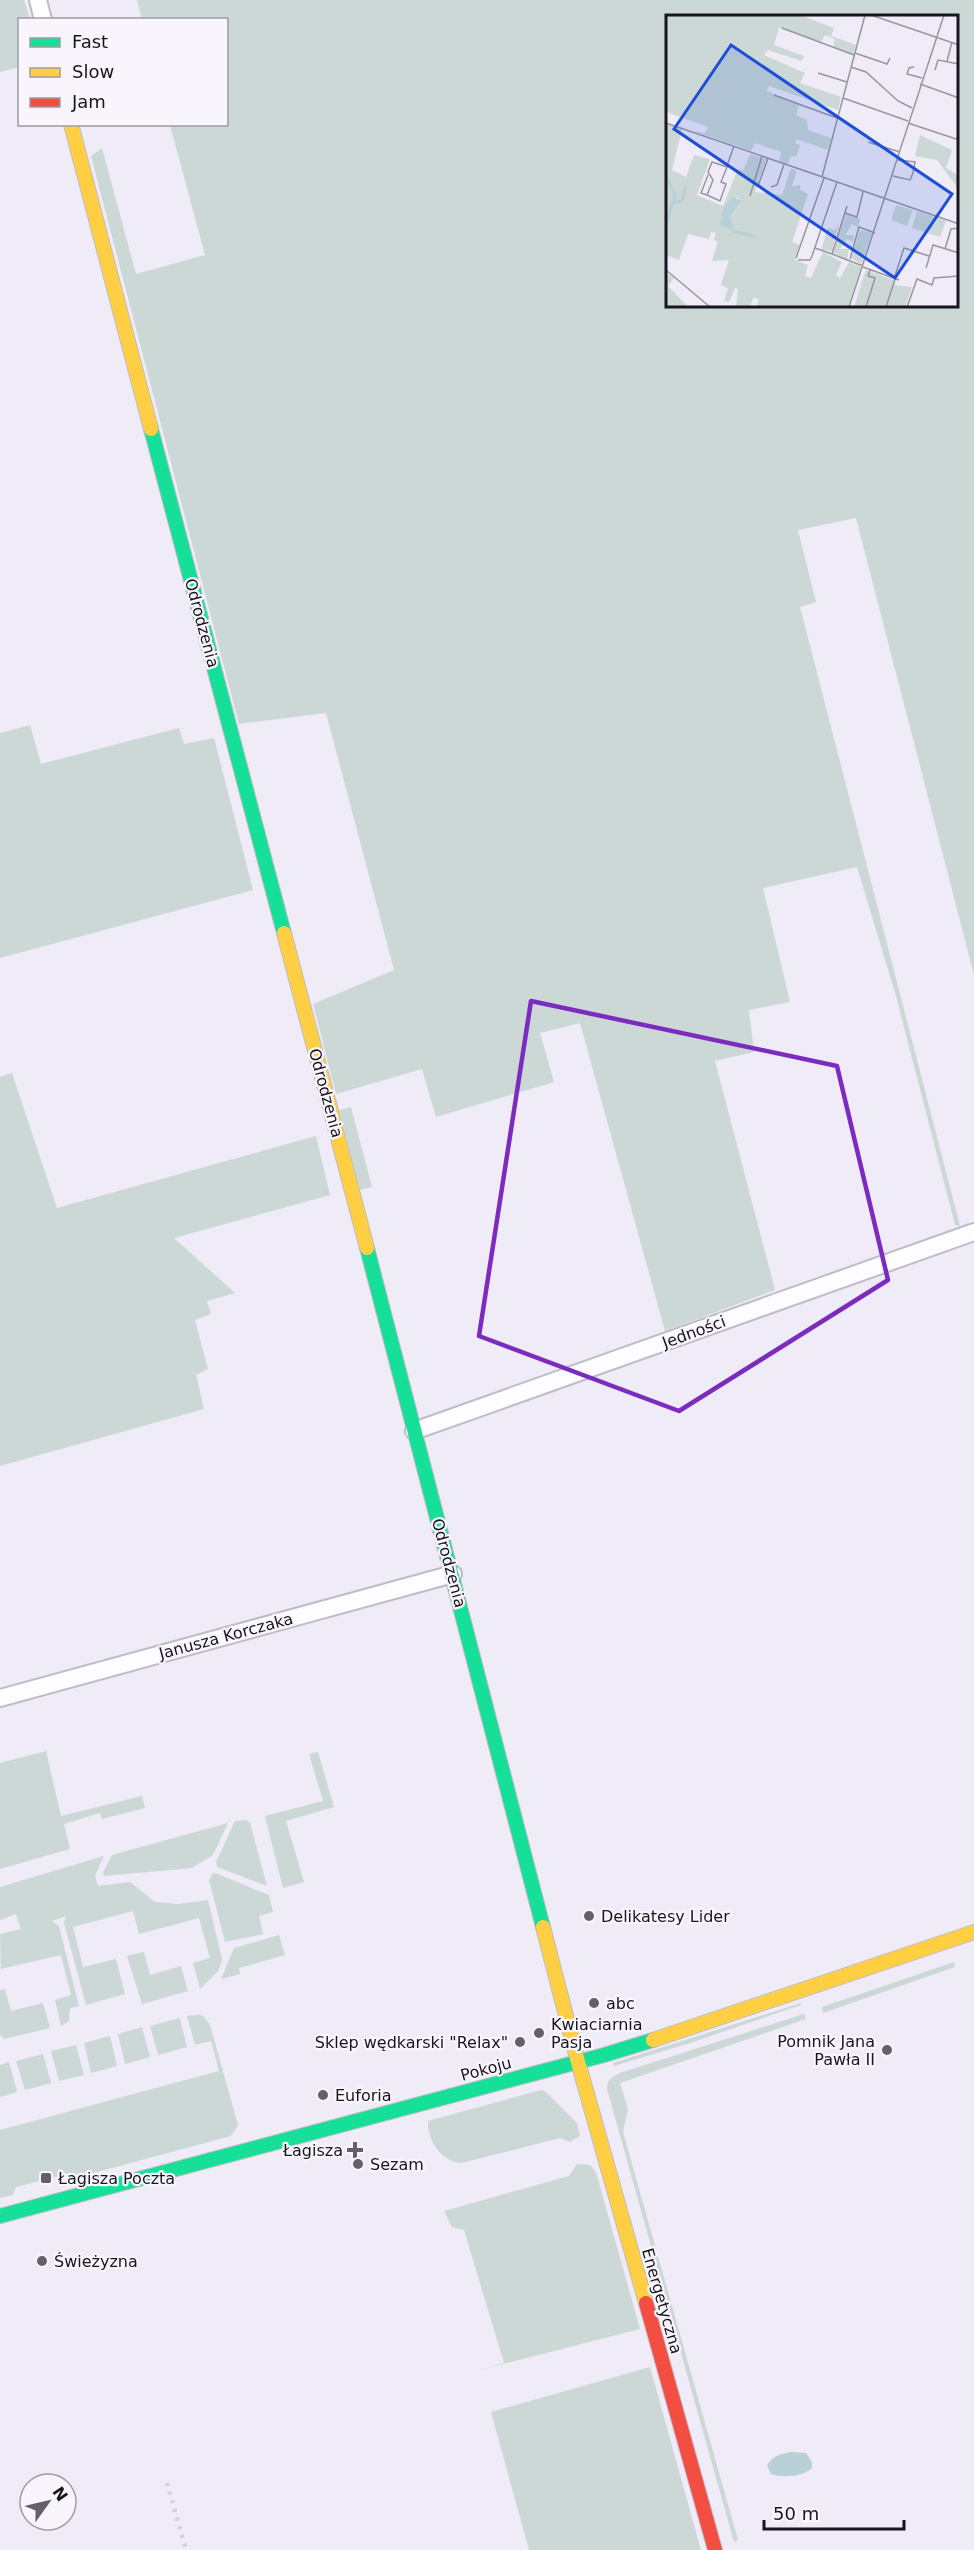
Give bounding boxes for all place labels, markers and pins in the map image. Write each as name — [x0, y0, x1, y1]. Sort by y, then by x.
place label: Delikatesy Lider — [601, 1907, 730, 1926]
marker: Delikatesy Lider — [582, 1909, 596, 1923]
place label: abc — [606, 1994, 635, 2013]
marker: abc — [587, 1996, 601, 2010]
place label: Kwiaciarnia Pasja — [551, 2015, 643, 2052]
marker: Kwiaciarnia Pasja — [532, 2026, 546, 2040]
place label: Pomnik Jana Pawła II — [777, 2032, 875, 2069]
place label: Sklep wędkarski "Relax" — [315, 2033, 508, 2052]
marker: Sklep wędkarski "Relax" — [513, 2035, 527, 2049]
marker: Pomnik Jana Pawła II — [880, 2043, 894, 2057]
place label: Euforia — [335, 2086, 392, 2105]
marker: Euforia — [316, 2088, 330, 2102]
place label: Łagisza — [282, 2141, 343, 2160]
marker: Łagisza — [348, 2143, 362, 2157]
place label: Sezam — [370, 2155, 424, 2174]
marker: Sezam — [351, 2157, 365, 2171]
place label: Łagisza Poczta — [57, 2169, 175, 2188]
marker: Łagisza Poczta — [39, 2171, 53, 2185]
place label: Świeżyzna — [54, 2252, 138, 2271]
marker: Świeżyzna — [35, 2254, 49, 2268]

